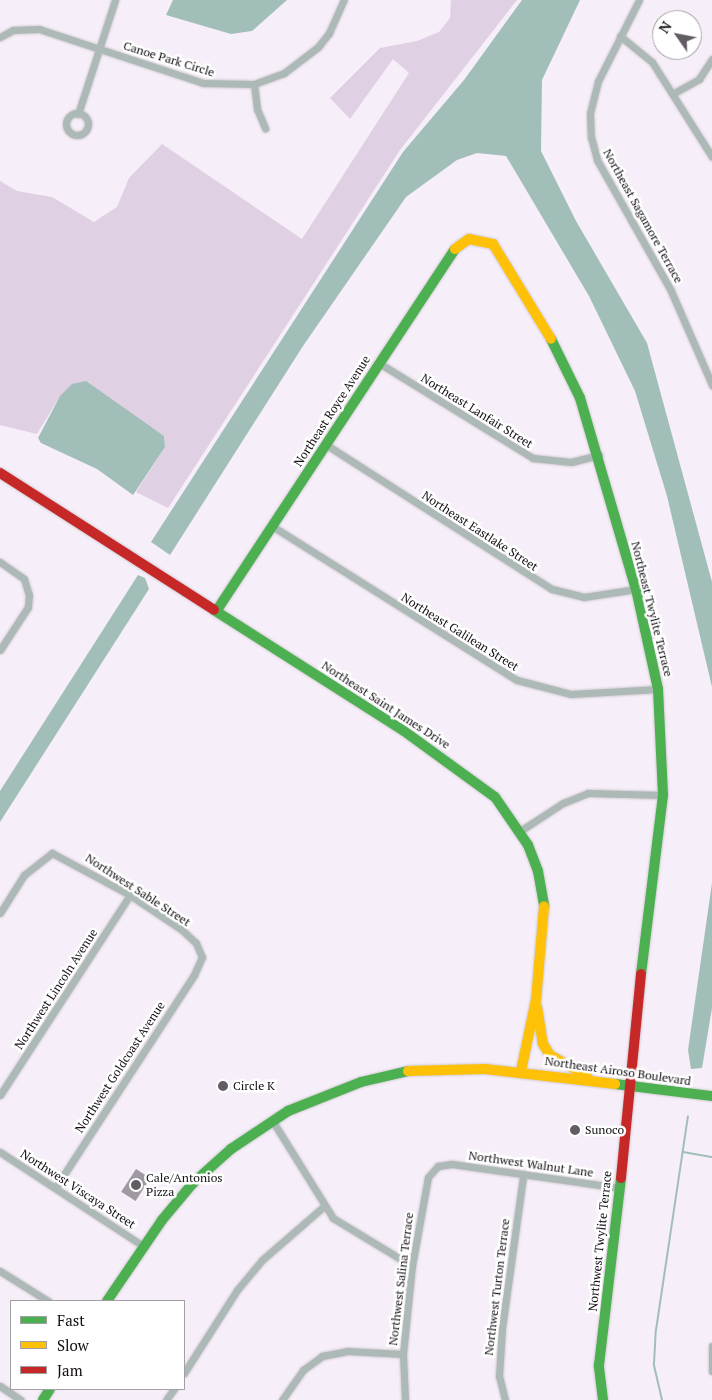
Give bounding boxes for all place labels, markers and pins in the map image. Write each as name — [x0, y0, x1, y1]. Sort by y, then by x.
place label: Circle K — [233, 1079, 275, 1093]
marker: Circle K — [217, 1080, 229, 1092]
place label: Sunoco — [585, 1123, 624, 1137]
marker: Sunoco — [569, 1124, 581, 1136]
place label: Cale/Antonios Pizza — [146, 1171, 223, 1199]
marker: Cale/Antonios Pizza — [130, 1179, 142, 1191]

